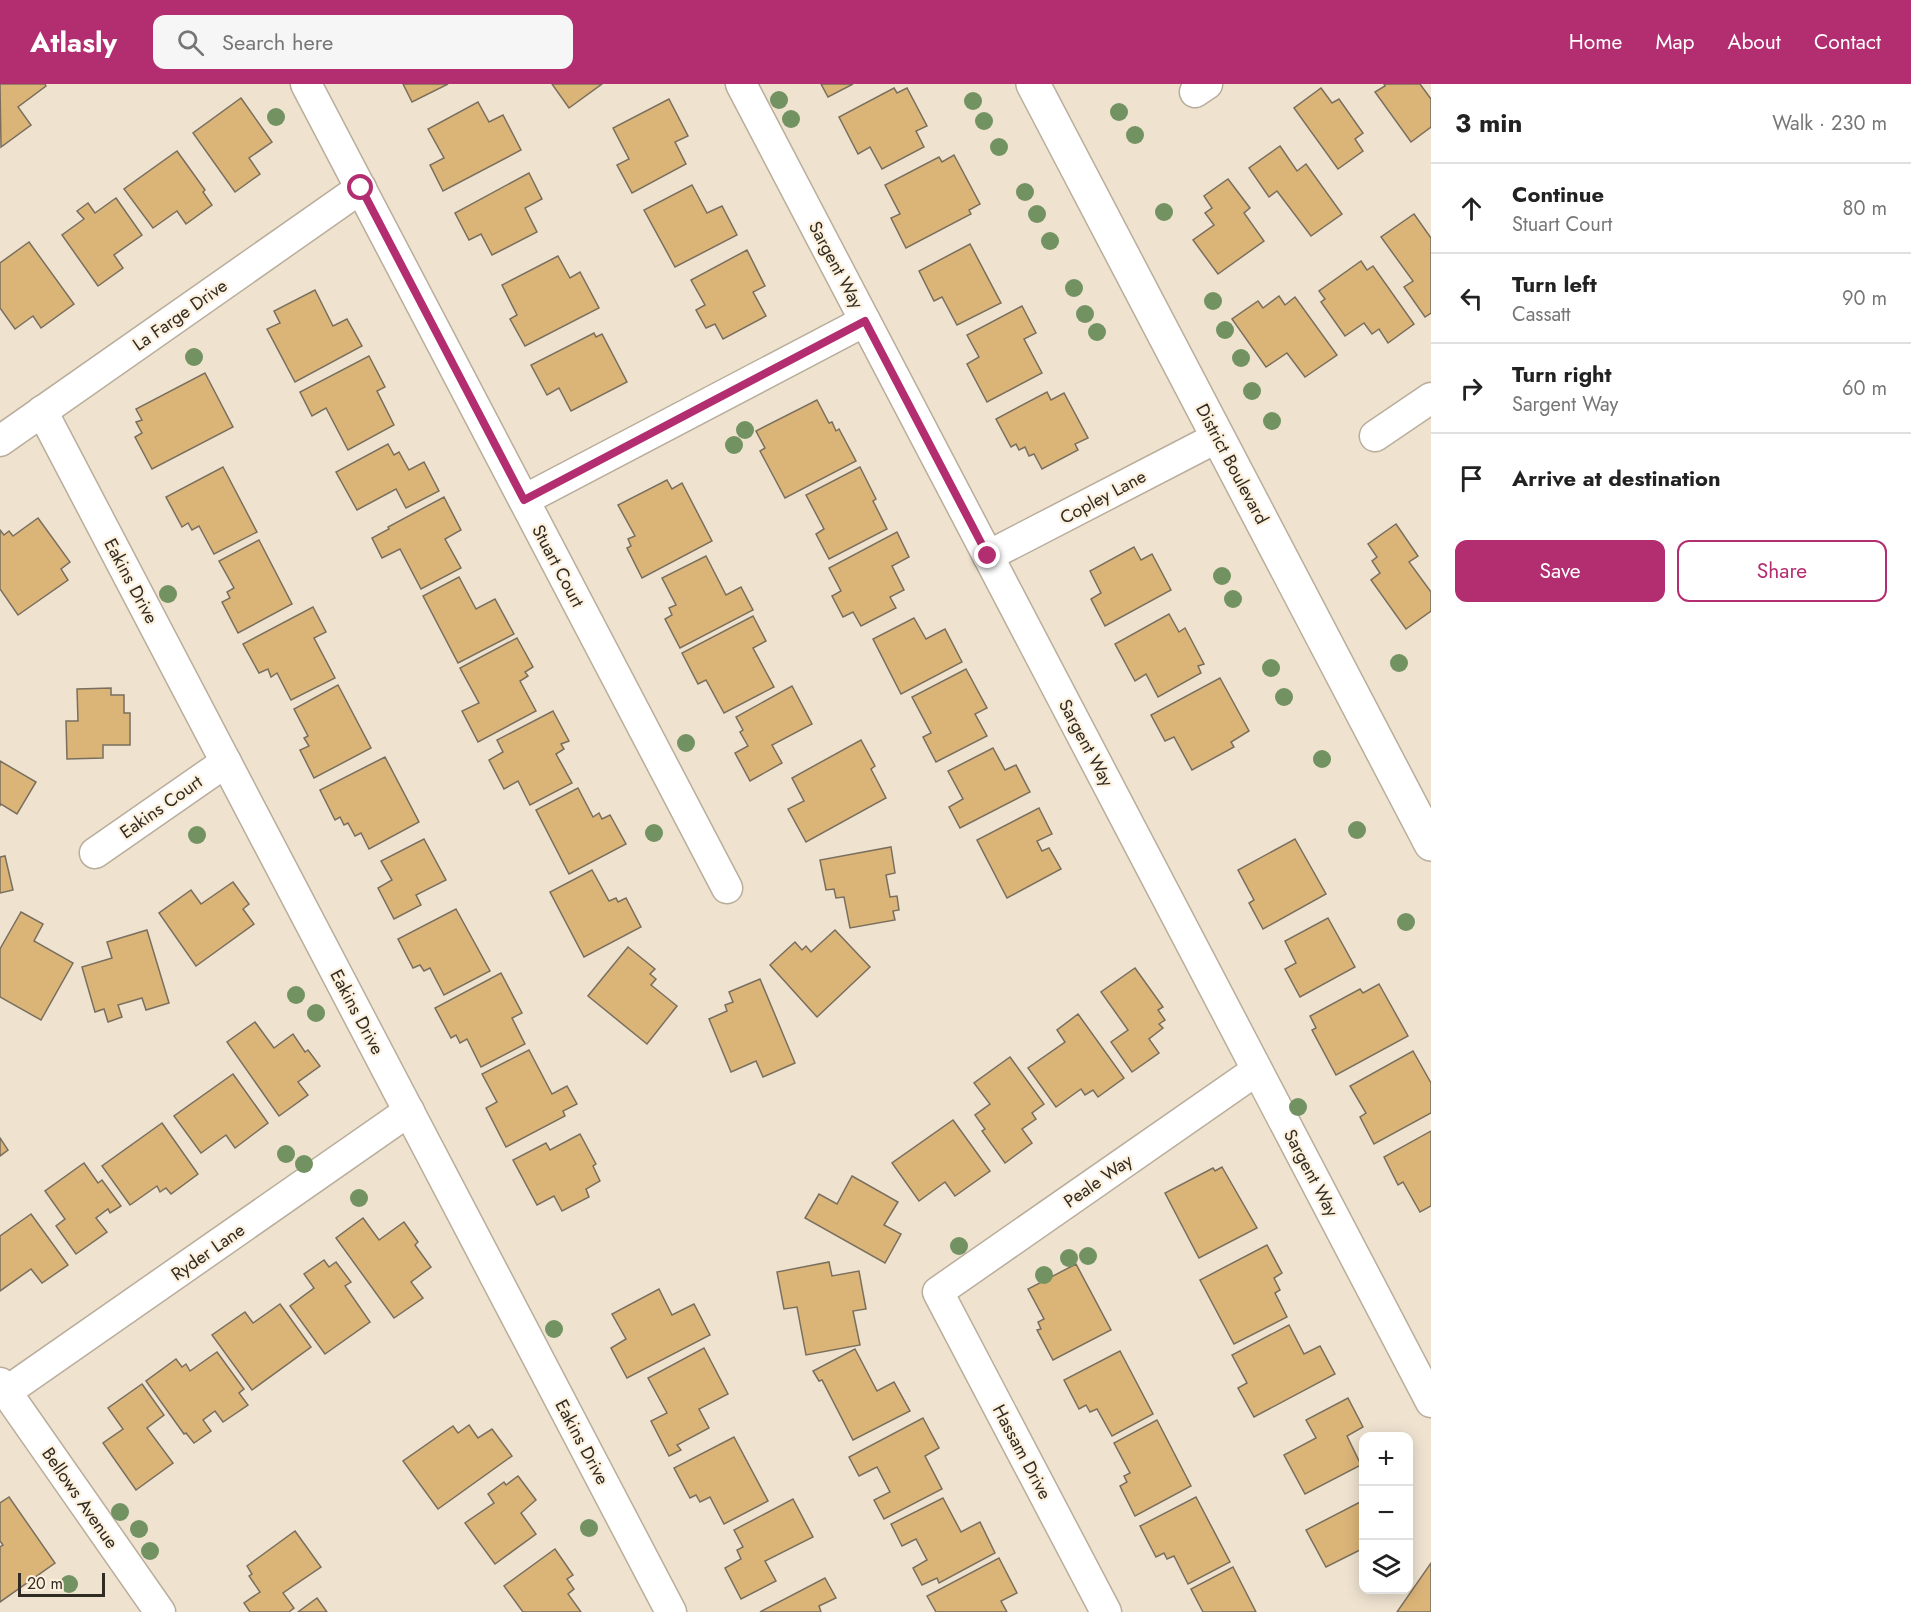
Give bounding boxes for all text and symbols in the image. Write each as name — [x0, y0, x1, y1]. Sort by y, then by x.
search box — [153, 15, 573, 69]
text: Atlasly — [30, 22, 117, 63]
icon: search — [174, 26, 207, 59]
text: Search here — [222, 26, 333, 58]
text: Home — [1569, 27, 1622, 57]
text: Map — [1655, 27, 1695, 57]
text: About — [1728, 27, 1781, 57]
text: Contact — [1814, 27, 1881, 57]
text: 3 min — [1455, 104, 1522, 142]
text: Walk · 230 m — [1772, 109, 1887, 138]
route start — [347, 174, 373, 200]
text: Continue — [1512, 178, 1604, 210]
icon: ahead — [1455, 192, 1488, 225]
text: 80 m — [1842, 194, 1887, 223]
text: Stuart Court — [1512, 210, 1612, 239]
street label: Sargent Way — [802, 217, 870, 313]
text: Turn left — [1512, 268, 1597, 300]
street label: La Farge Drive — [127, 273, 233, 357]
icon: left — [1455, 282, 1488, 315]
text: 90 m — [1842, 284, 1887, 313]
text: Cassatt — [1512, 300, 1571, 329]
text: Turn right — [1512, 358, 1612, 390]
icon: right — [1455, 372, 1488, 405]
text: 60 m — [1842, 374, 1887, 403]
text: Sargent Way — [1512, 390, 1618, 419]
street label: District Boulevard — [1189, 399, 1275, 529]
icon: arrive — [1455, 462, 1488, 495]
text: Arrive at destination — [1512, 462, 1721, 494]
street label: Copley Lane — [1055, 463, 1151, 531]
street label: Stuart Court — [525, 520, 591, 613]
street label: Eakins Drive — [98, 534, 164, 628]
button: Save — [1455, 540, 1665, 602]
button: Share — [1677, 540, 1887, 602]
route end — [974, 542, 1000, 568]
street label: Sargent Way — [1052, 695, 1120, 791]
street label: Eakins Court — [114, 769, 208, 845]
street label: Eakins Drive — [324, 965, 390, 1059]
street label: Sargent Way — [1277, 1125, 1345, 1221]
street label: Peale Way — [1058, 1148, 1138, 1214]
street label: Ryder Lane — [166, 1217, 250, 1287]
street label: Eakins Drive — [549, 1395, 615, 1489]
street label: Hassam Drive — [986, 1400, 1058, 1504]
map controls — [1359, 1432, 1413, 1594]
button: + — [1359, 1432, 1413, 1486]
street label: Bellows Avenue — [35, 1442, 125, 1554]
button: − — [1359, 1486, 1413, 1540]
button: layers — [1359, 1540, 1413, 1594]
scale bar — [18, 1570, 105, 1598]
text: 20 m — [27, 1572, 63, 1595]

